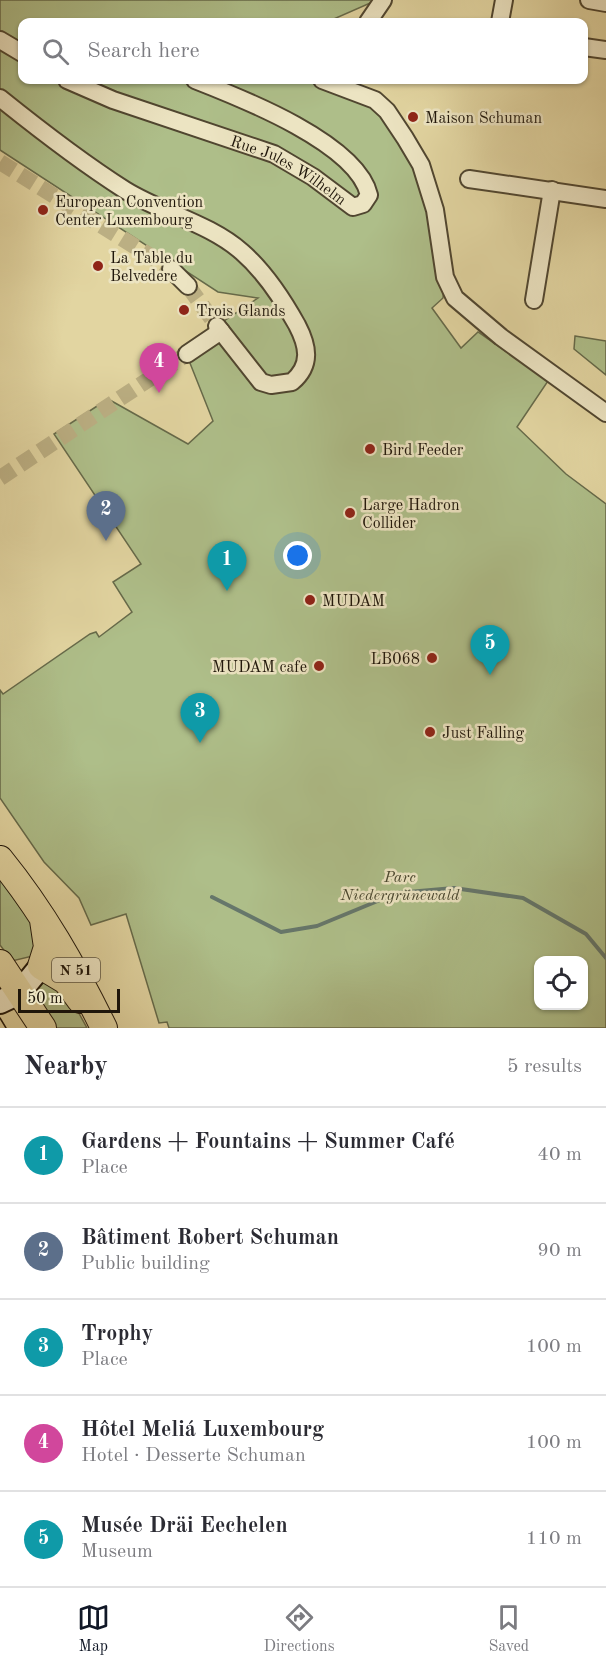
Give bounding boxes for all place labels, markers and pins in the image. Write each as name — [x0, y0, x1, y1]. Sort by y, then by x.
marker: Maison Schuman — [406, 110, 420, 124]
place label: Maison Schuman — [425, 111, 542, 127]
place label: European Convention Center Luxembourg — [55, 195, 204, 229]
marker: European Convention Center Luxembourg — [36, 203, 50, 217]
place label: La Table du Belvedere — [110, 251, 193, 285]
marker: La Table du Belvedere — [91, 259, 105, 273]
marker: Trois Glands — [177, 303, 191, 317]
place label: Trois Glands — [196, 304, 285, 320]
pin: 4 — [140, 344, 178, 393]
marker: Bird Feeder — [363, 442, 377, 456]
place label: Bird Feeder — [382, 443, 464, 459]
pin: 2 — [86, 492, 126, 541]
place label: Large Hadron Collider — [362, 498, 460, 532]
marker: Large Hadron Collider — [343, 506, 357, 520]
pin: 1 — [208, 542, 246, 591]
marker: MUDAM — [303, 593, 317, 607]
place label: MUDAM — [322, 594, 385, 610]
pin: 5 — [470, 626, 510, 675]
marker: LB068 — [425, 651, 439, 665]
place label: LB068 — [370, 652, 420, 668]
marker: MUDAM cafe — [312, 659, 326, 673]
place label: MUDAM cafe — [212, 660, 307, 676]
pin: 3 — [180, 694, 220, 743]
marker: Just Falling — [423, 725, 437, 739]
place label: Just Falling — [442, 726, 525, 742]

